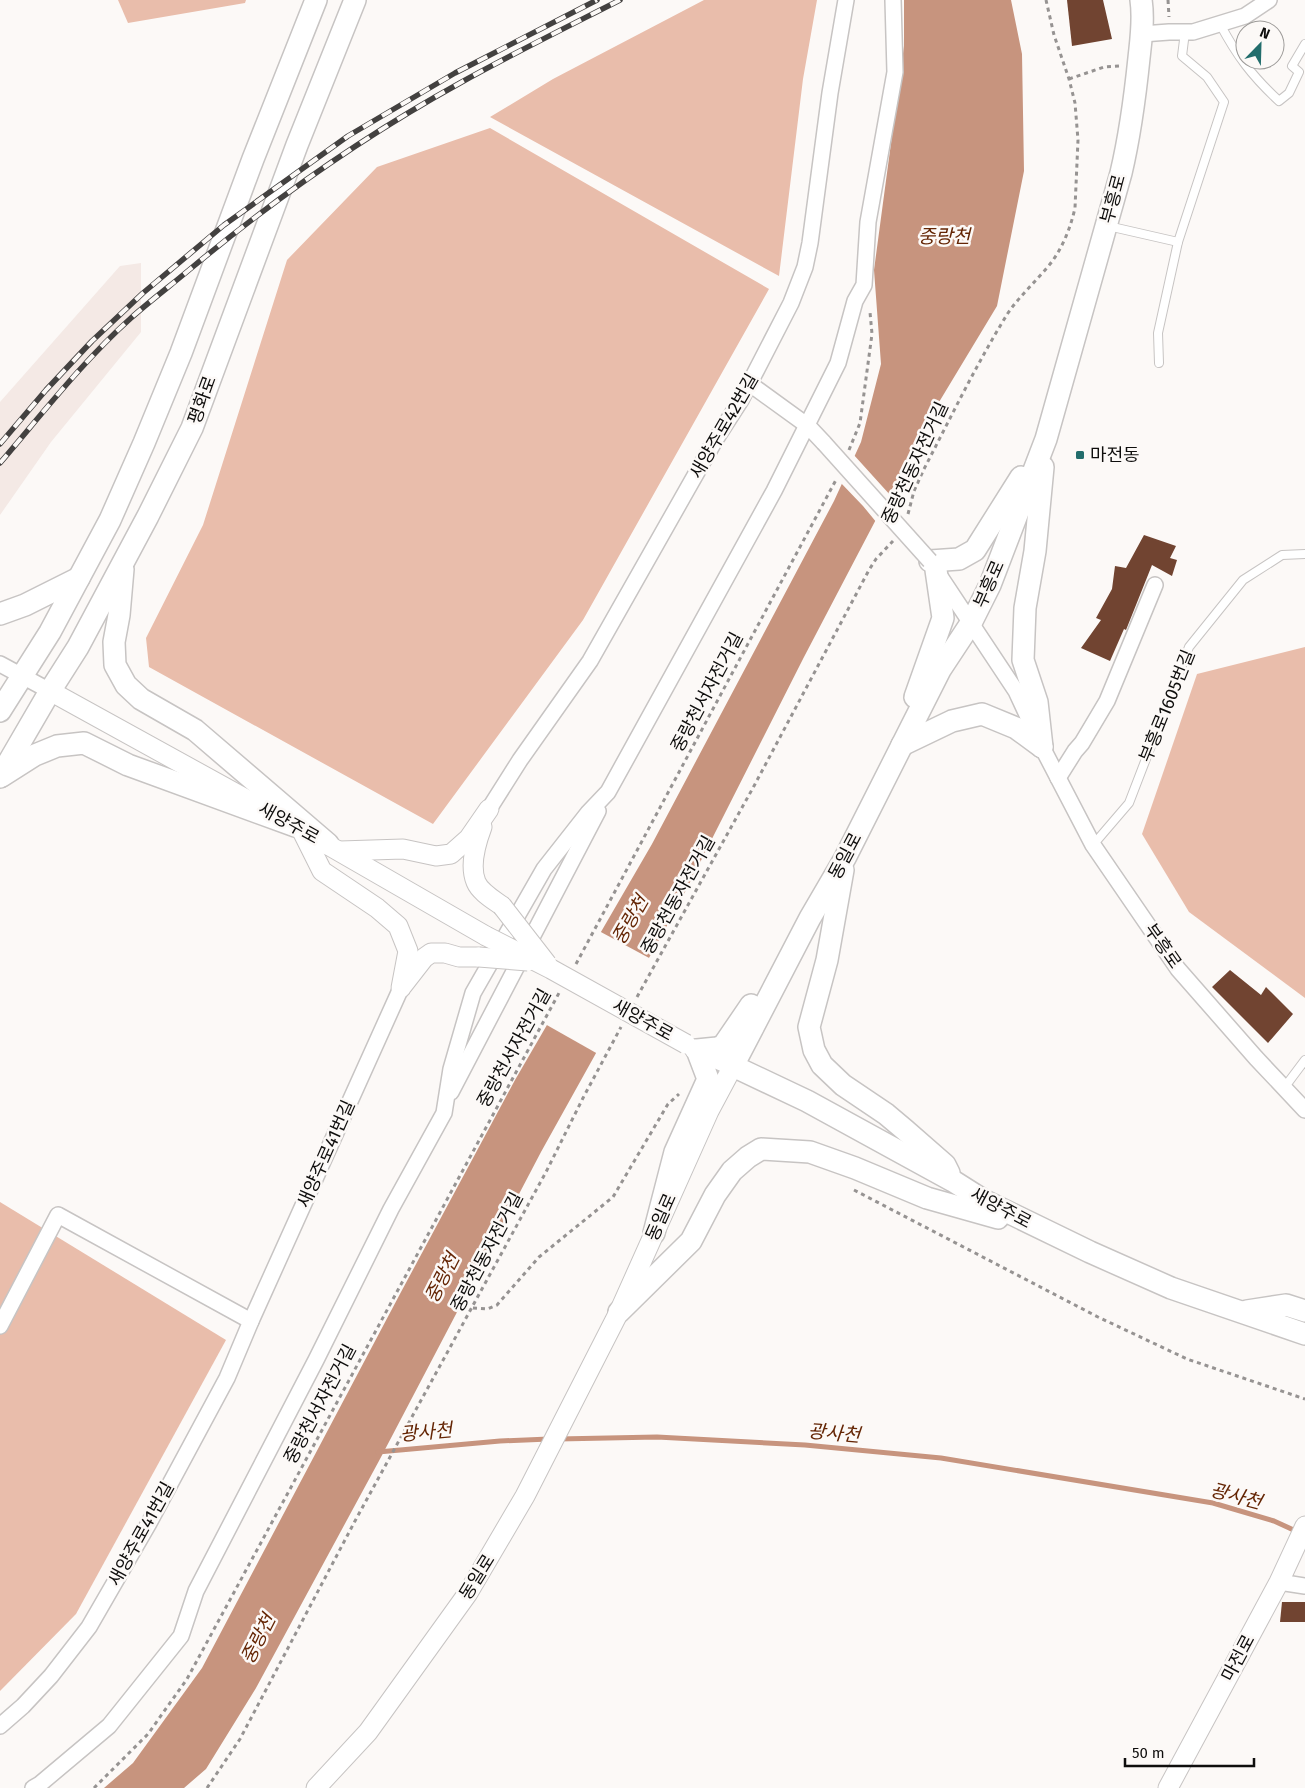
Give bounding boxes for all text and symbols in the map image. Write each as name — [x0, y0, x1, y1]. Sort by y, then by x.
north arrow — [1235, 20, 1285, 70]
text: N — [1257, 24, 1272, 43]
street label: 부흥로 — [1096, 172, 1130, 226]
water label: 중랑천 — [918, 225, 972, 248]
street label: 새양주로42번길 — [685, 370, 763, 482]
street label: 평화로 — [183, 373, 221, 427]
street label: 중랑천동자전거길 — [877, 398, 953, 528]
place label: 마전동 — [1090, 444, 1140, 466]
marker: 마전동 — [1074, 449, 1086, 461]
street label: 부흥로 — [969, 557, 1009, 611]
street label: 중랑천서자전거길 — [666, 628, 748, 756]
street label: 부흥로1605번길 — [1134, 647, 1200, 765]
street label: 새양주로 — [255, 797, 323, 849]
street label: 동일로 — [824, 829, 866, 883]
street label: 중랑천동자전거길 — [636, 832, 720, 958]
water label: 중랑천 — [607, 890, 654, 948]
street label: 부흥로 — [1140, 919, 1186, 973]
street label: 중랑천서자전거길 — [472, 985, 556, 1111]
street label: 새양주로 — [609, 994, 677, 1046]
street label: 새양주로41번길 — [292, 1097, 360, 1211]
street label: 새양주로 — [967, 1183, 1035, 1233]
street label: 중랑천동자전거길 — [446, 1188, 528, 1316]
street label: 동일로 — [641, 1190, 681, 1244]
water label: 중랑천 — [420, 1248, 465, 1307]
street label: 중랑천서자전거길 — [279, 1340, 361, 1468]
water label: 광사천 — [399, 1418, 455, 1446]
water label: 광사천 — [807, 1419, 863, 1447]
street label: 새양주로41번길 — [103, 1478, 179, 1590]
water label: 광사천 — [1208, 1478, 1266, 1514]
street label: 동일로 — [455, 1550, 499, 1604]
water label: 중랑천 — [236, 1609, 281, 1668]
street label: 마전로 — [1217, 1631, 1259, 1685]
scale bar — [1125, 1736, 1254, 1768]
text: 50 m — [1132, 1744, 1165, 1762]

